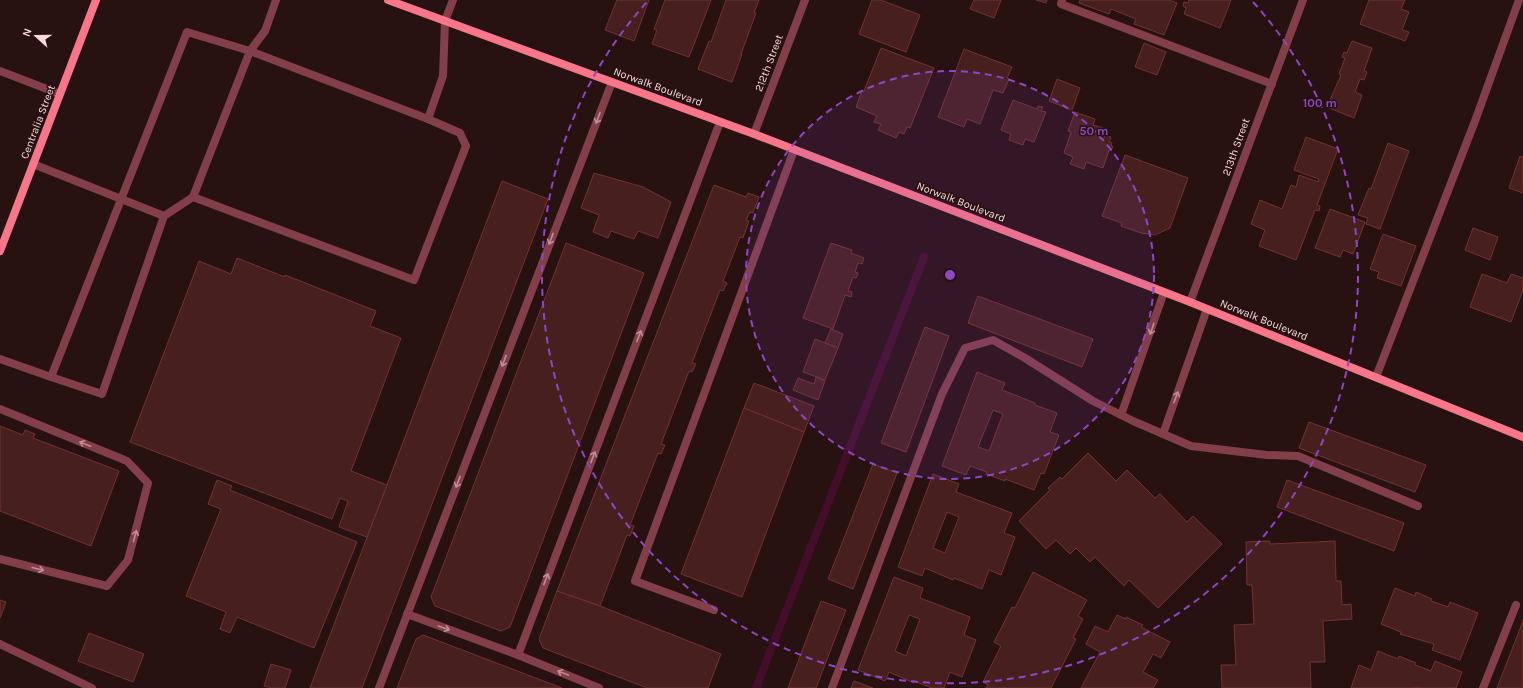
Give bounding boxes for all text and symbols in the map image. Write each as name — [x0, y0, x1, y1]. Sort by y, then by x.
north arrow — [16, 16, 56, 56]
text: N — [20, 27, 35, 39]
street label: 212th Street — [752, 33, 786, 93]
street label: Norwalk Boulevard — [612, 65, 704, 109]
street label: Centralia Street — [18, 83, 58, 161]
text: 100 m — [1303, 96, 1337, 110]
one-way arrow — [593, 112, 601, 124]
street label: 213th Street — [1220, 117, 1252, 177]
text: 50 m — [1080, 124, 1109, 138]
street label: Norwalk Boulevard — [915, 179, 1007, 225]
one-way arrow — [546, 233, 554, 245]
centre of rings — [943, 268, 957, 282]
street label: Norwalk Boulevard — [1218, 296, 1310, 344]
one-way arrow — [1147, 322, 1155, 334]
one-way arrow — [635, 330, 643, 342]
one-way arrow — [500, 354, 508, 366]
one-way arrow — [1173, 391, 1180, 404]
one-way arrow — [80, 440, 92, 447]
one-way arrow — [589, 452, 597, 464]
one-way arrow — [453, 476, 461, 488]
one-way arrow — [131, 529, 139, 542]
one-way arrow — [31, 565, 44, 573]
one-way arrow — [543, 573, 551, 585]
one-way arrow — [437, 624, 449, 632]
one-way arrow — [557, 669, 569, 677]

